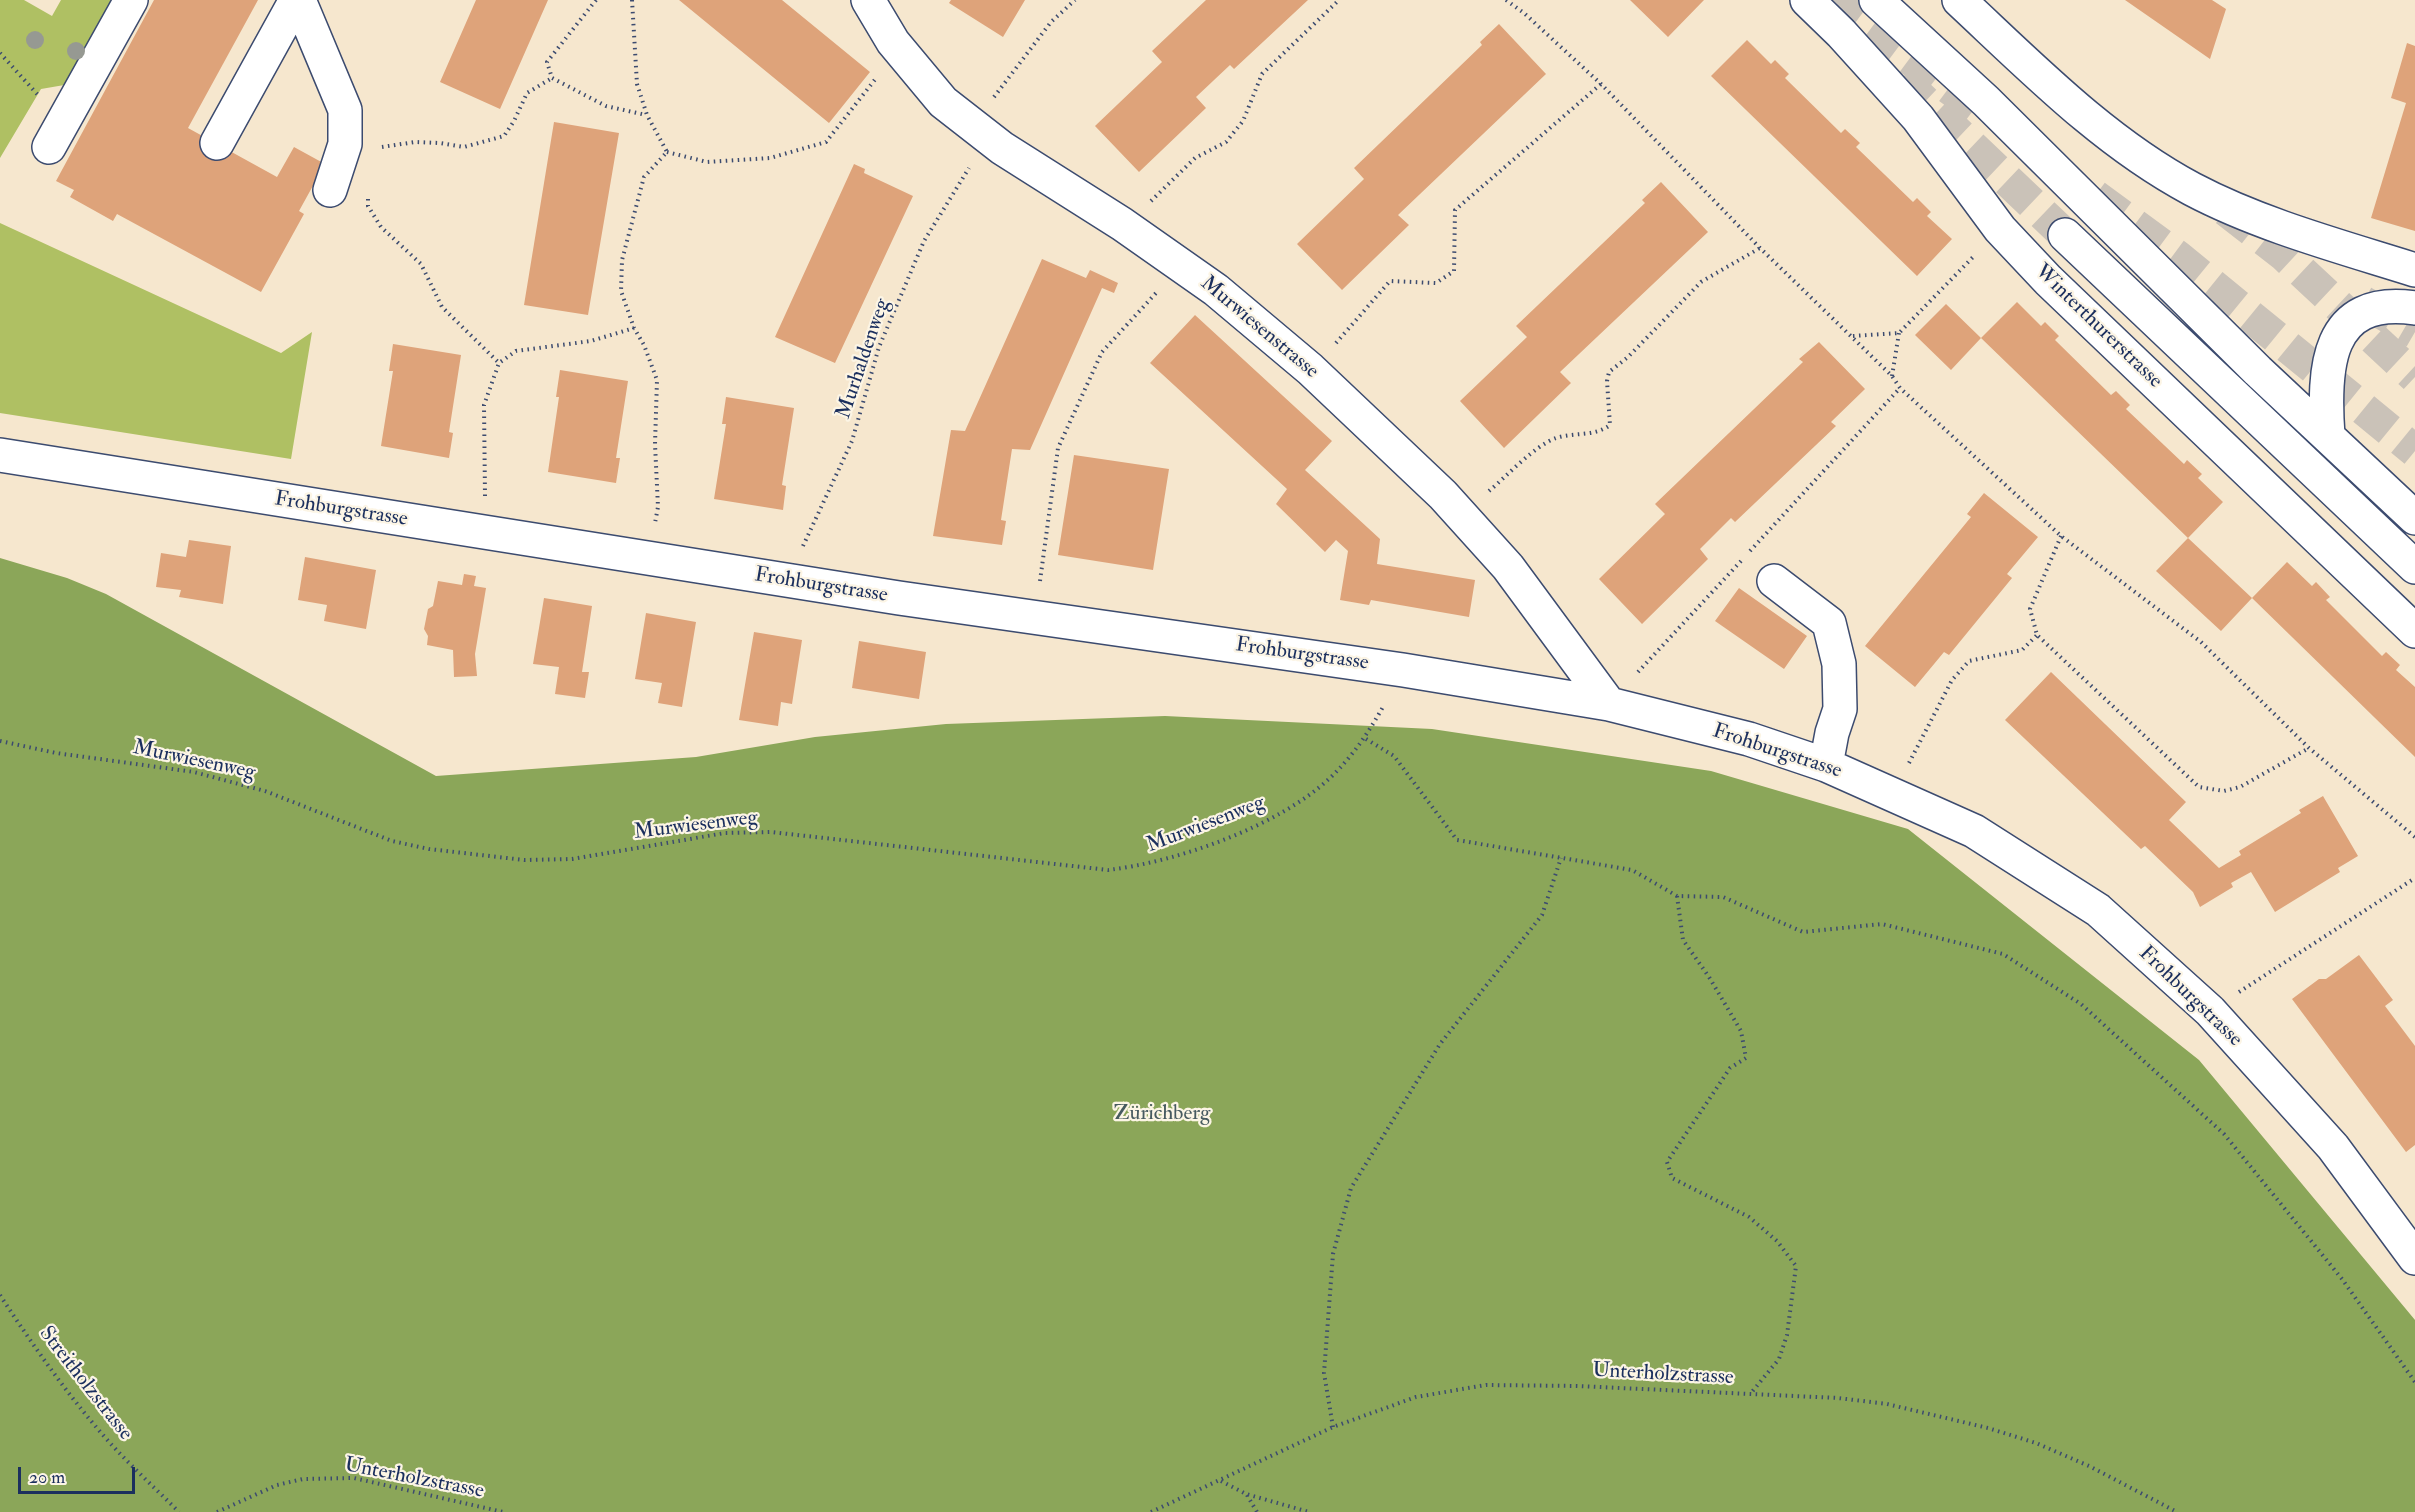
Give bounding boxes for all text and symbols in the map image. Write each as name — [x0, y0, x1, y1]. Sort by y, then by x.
street label: Winterthurerstrasse — [2029, 260, 2167, 394]
street label: Murwiesenstrasse — [1195, 271, 1323, 385]
street label: Murhaldenweg — [832, 296, 896, 422]
street label: Frohburgstrasse — [273, 487, 409, 533]
street label: Frohburgstrasse — [753, 563, 889, 609]
street label: Frohburgstrasse — [1234, 633, 1370, 677]
street label: Frohburgstrasse — [1709, 719, 1845, 785]
street label: Murwiesenweg — [131, 736, 257, 786]
street label: Murwiesenweg — [1143, 791, 1269, 859]
street label: Murwiesenweg — [633, 806, 759, 846]
street label: Frohburgstrasse — [2133, 941, 2247, 1053]
park label: Zürichberg — [1114, 1101, 1210, 1127]
street label: Streitholzstrasse — [33, 1322, 137, 1446]
street label: Unterholzstrasse — [1592, 1359, 1734, 1391]
street label: Unterholzstrasse — [342, 1453, 486, 1505]
scale bar — [21, 1455, 138, 1493]
text: 20 m — [29, 1466, 65, 1489]

